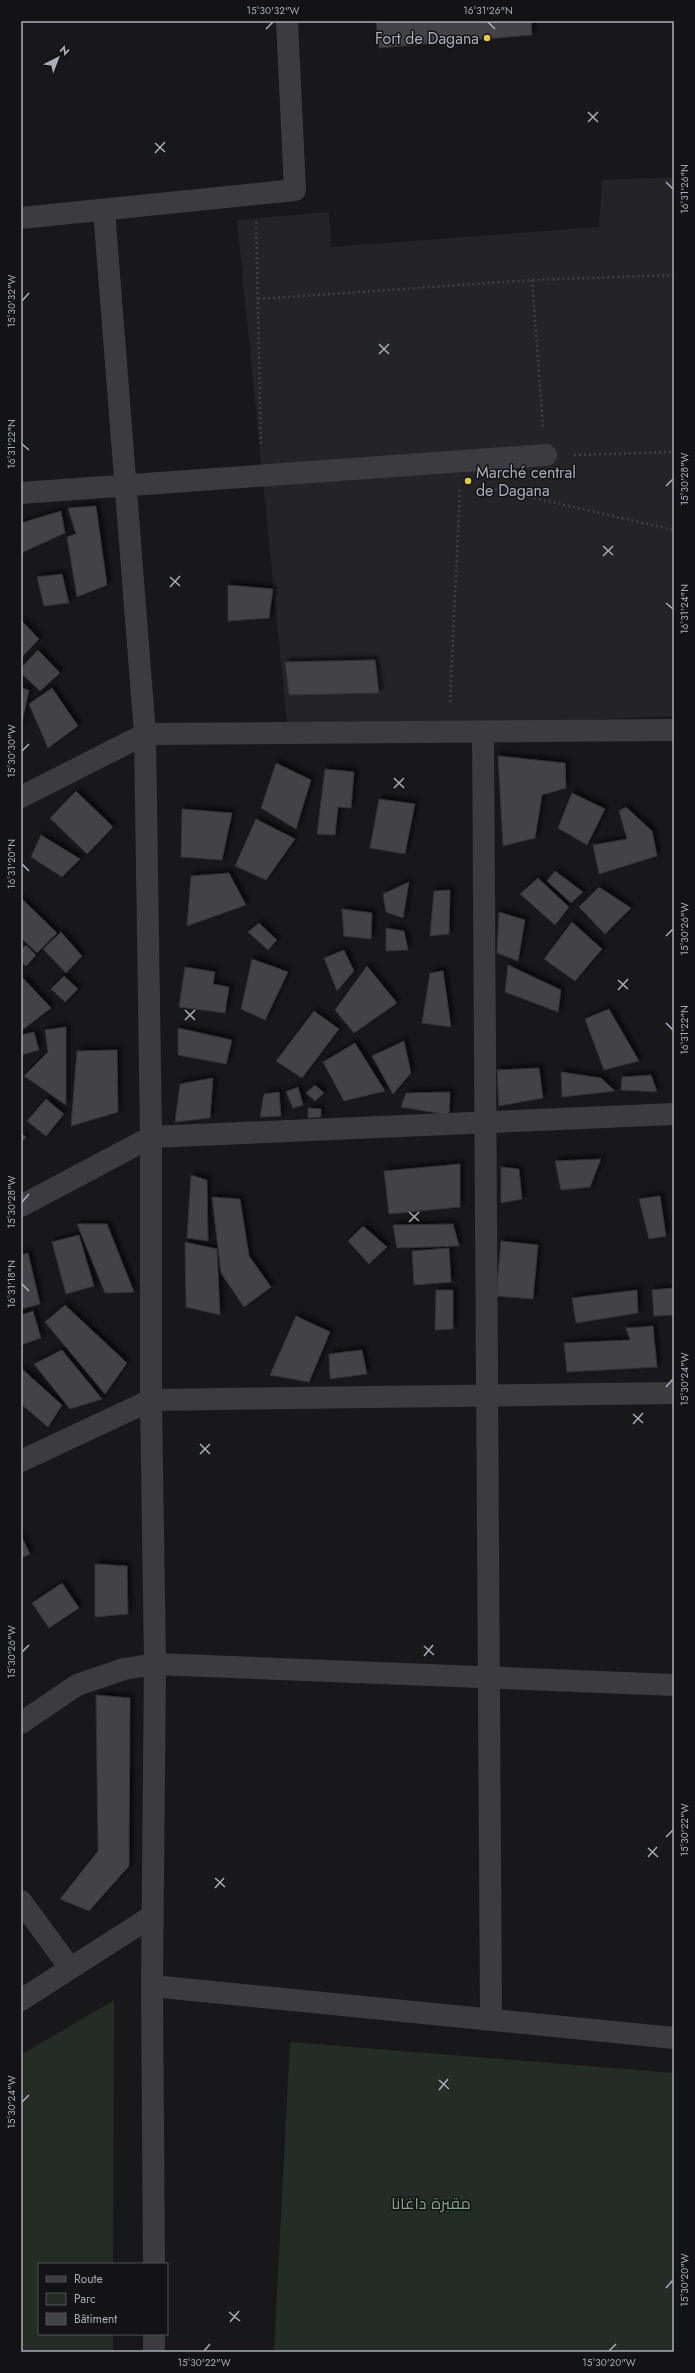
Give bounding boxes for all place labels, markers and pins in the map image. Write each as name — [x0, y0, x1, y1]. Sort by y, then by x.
place label: Fort de Dagana — [375, 27, 479, 50]
marker: Fort de Dagana — [482, 33, 492, 43]
place label: Marché central de Dagana — [476, 461, 576, 502]
marker: Marché central de Dagana — [463, 476, 473, 486]

